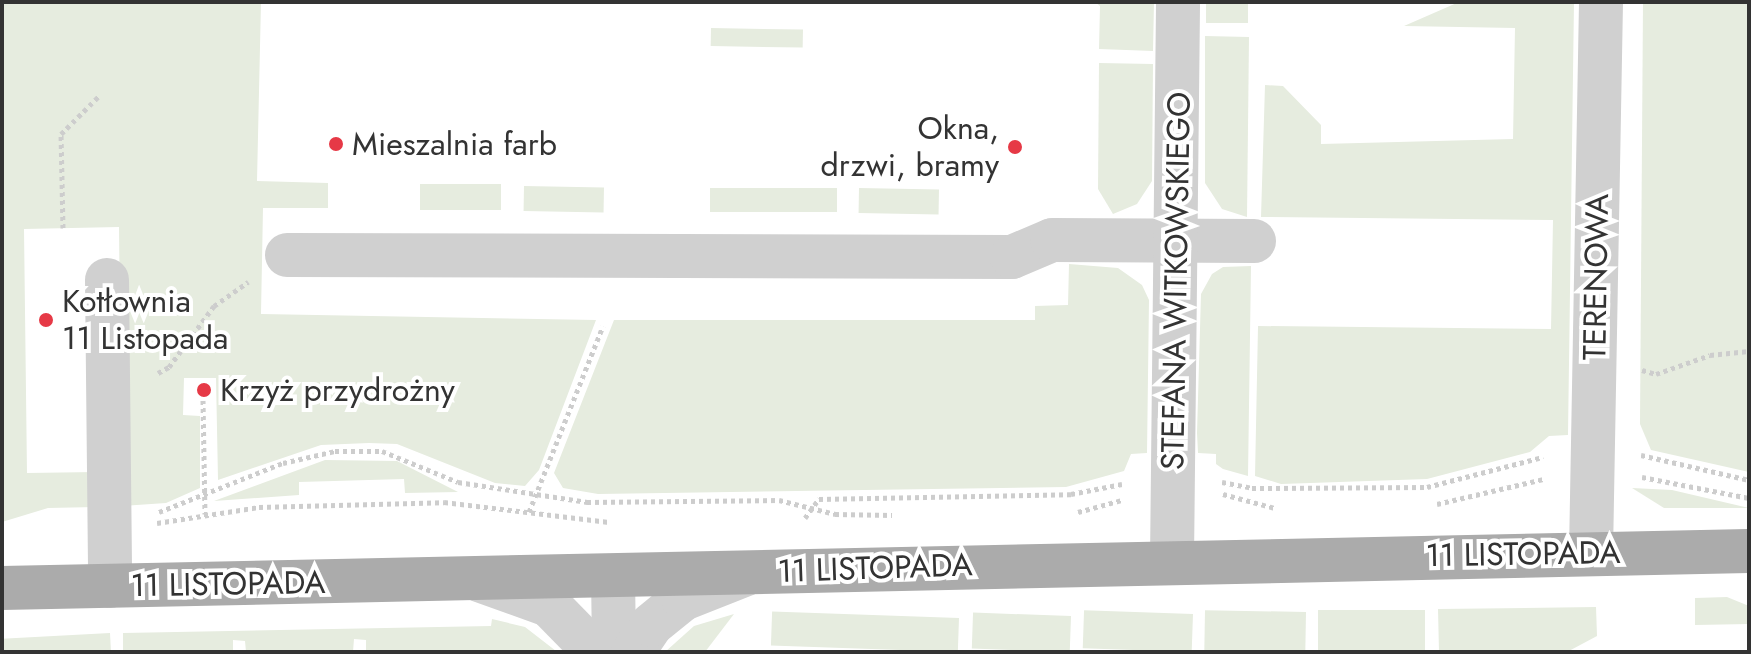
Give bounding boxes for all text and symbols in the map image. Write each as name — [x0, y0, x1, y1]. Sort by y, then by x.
street label: STEFANA WITKOWSKIEGO — [1154, 91, 1198, 471]
place label: Okna, drzwi, bramy — [821, 110, 999, 185]
place label: Mieszalnia farb — [352, 125, 557, 163]
marker: Mieszalnia farb — [327, 135, 345, 153]
marker: Okna, drzwi, bramy — [1006, 138, 1024, 156]
street label: TERENOWA — [1575, 193, 1617, 361]
place label: Kotłownia 11 Listopada — [62, 283, 228, 358]
marker: Kotłownia 11 Listopada — [37, 311, 55, 329]
place label: Krzyż przydrożny — [220, 371, 455, 409]
marker: Krzyż przydrożny — [195, 381, 213, 399]
street label: 11 LISTOPADA — [1425, 533, 1621, 575]
street label: 11 LISTOPADA — [777, 545, 973, 591]
street label: 11 LISTOPADA — [130, 563, 326, 605]

